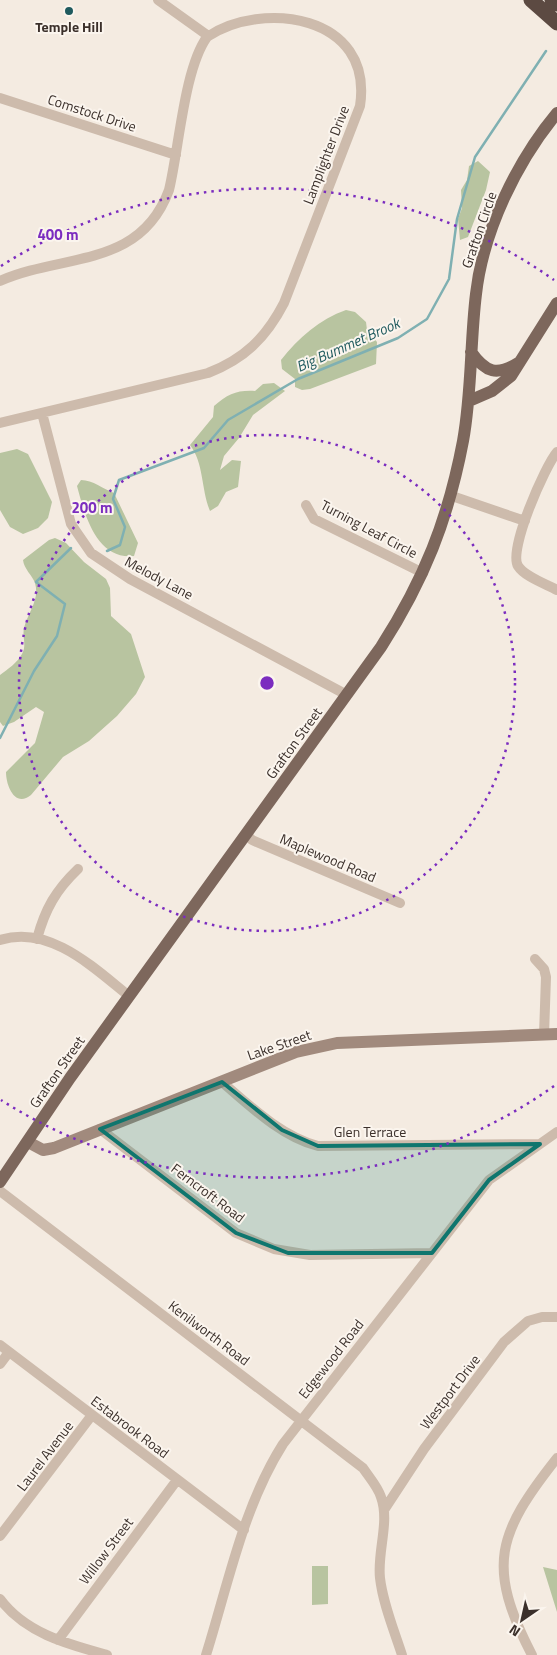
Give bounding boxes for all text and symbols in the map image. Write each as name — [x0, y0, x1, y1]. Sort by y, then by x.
marker: Temple Hill — [63, 5, 75, 17]
place label: Temple Hill — [35, 16, 103, 37]
street label: Comstock Drive — [45, 88, 139, 137]
street label: Lamplighter Drive — [297, 102, 354, 207]
street label: Grafton Circle — [456, 189, 501, 271]
text: 400 m — [37, 223, 79, 246]
water label: Big Bummet Brook — [292, 310, 405, 378]
street label: Turning Leaf Circle — [317, 494, 421, 563]
text: 200 m — [71, 496, 113, 519]
street label: Melody Lane — [121, 551, 197, 604]
centre of rings — [258, 674, 276, 692]
street label: Grafton Street — [260, 702, 327, 783]
street label: Maplewood Road — [277, 828, 380, 887]
street label: Lake Street — [244, 1024, 314, 1065]
street label: Grafton Street — [24, 1031, 89, 1112]
street label: Glen Terrace — [334, 1121, 406, 1142]
street label: Ferncroft Road — [167, 1158, 250, 1227]
street label: Kenilworth Road — [164, 1295, 254, 1370]
street label: Edgewood Road — [293, 1315, 368, 1403]
street label: Westport Drive — [414, 1350, 485, 1433]
street label: Estabrook Road — [87, 1390, 174, 1463]
street label: Laurel Avenue — [11, 1416, 78, 1495]
street label: Willow Street — [73, 1513, 138, 1589]
north arrow — [497, 1595, 547, 1645]
text: N — [505, 1620, 524, 1643]

